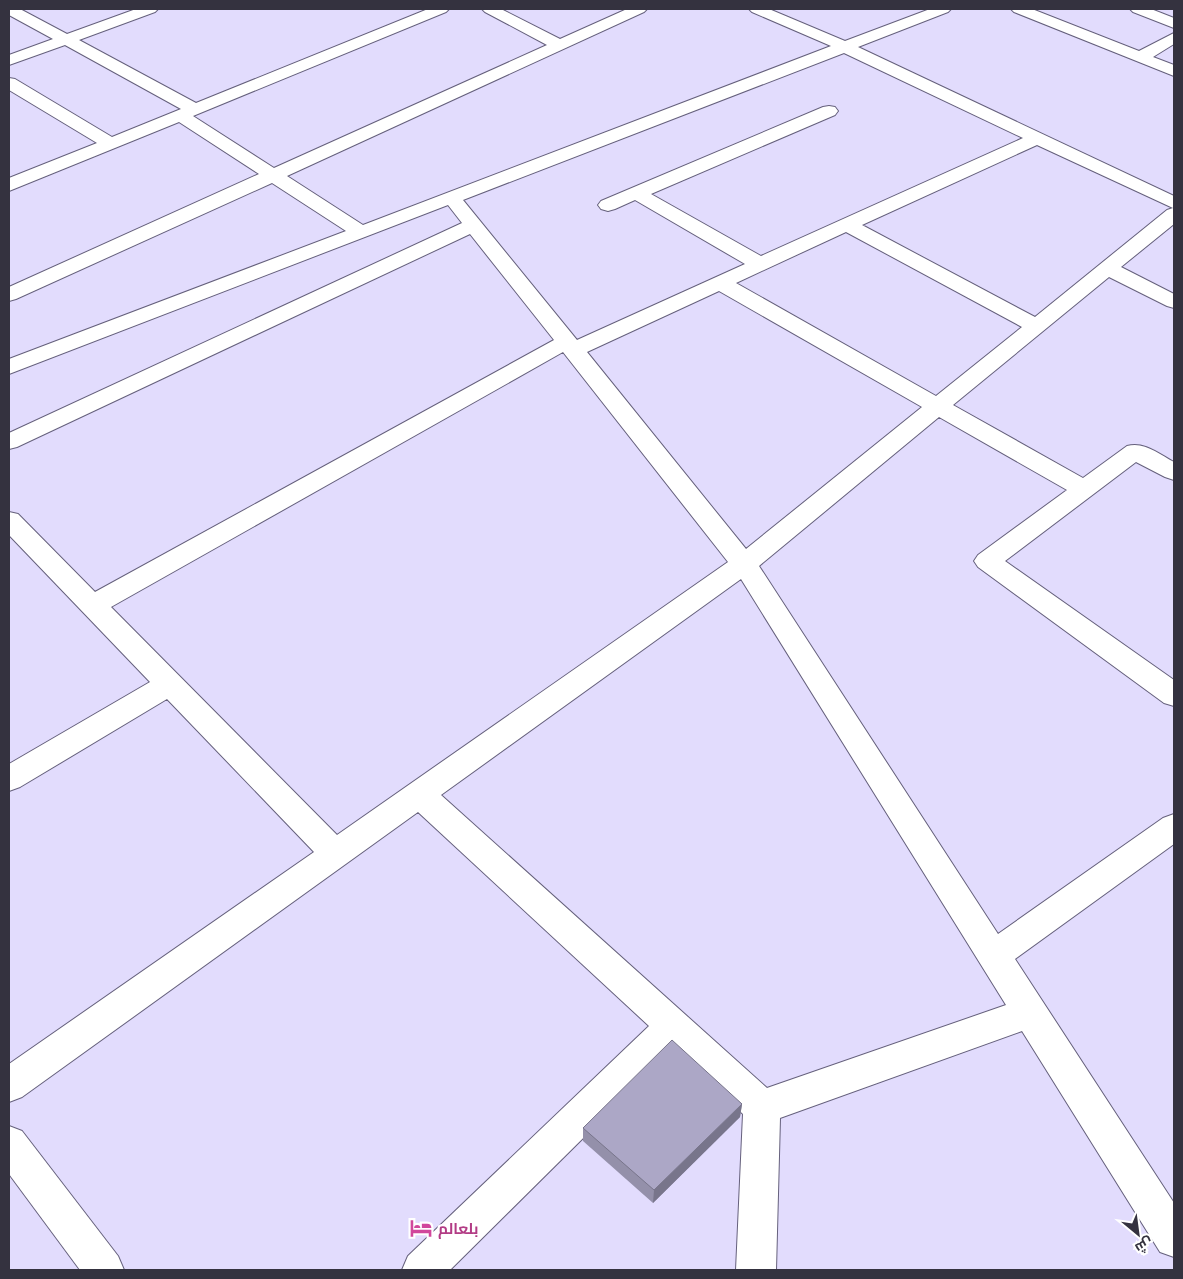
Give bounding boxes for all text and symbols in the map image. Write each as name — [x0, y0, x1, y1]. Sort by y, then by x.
north arrow — [1113, 1209, 1163, 1259]
hotel icon: بلعالم — [408, 1215, 434, 1241]
place label: بلعالم — [438, 1219, 478, 1239]
text: ش — [1132, 1233, 1157, 1258]

